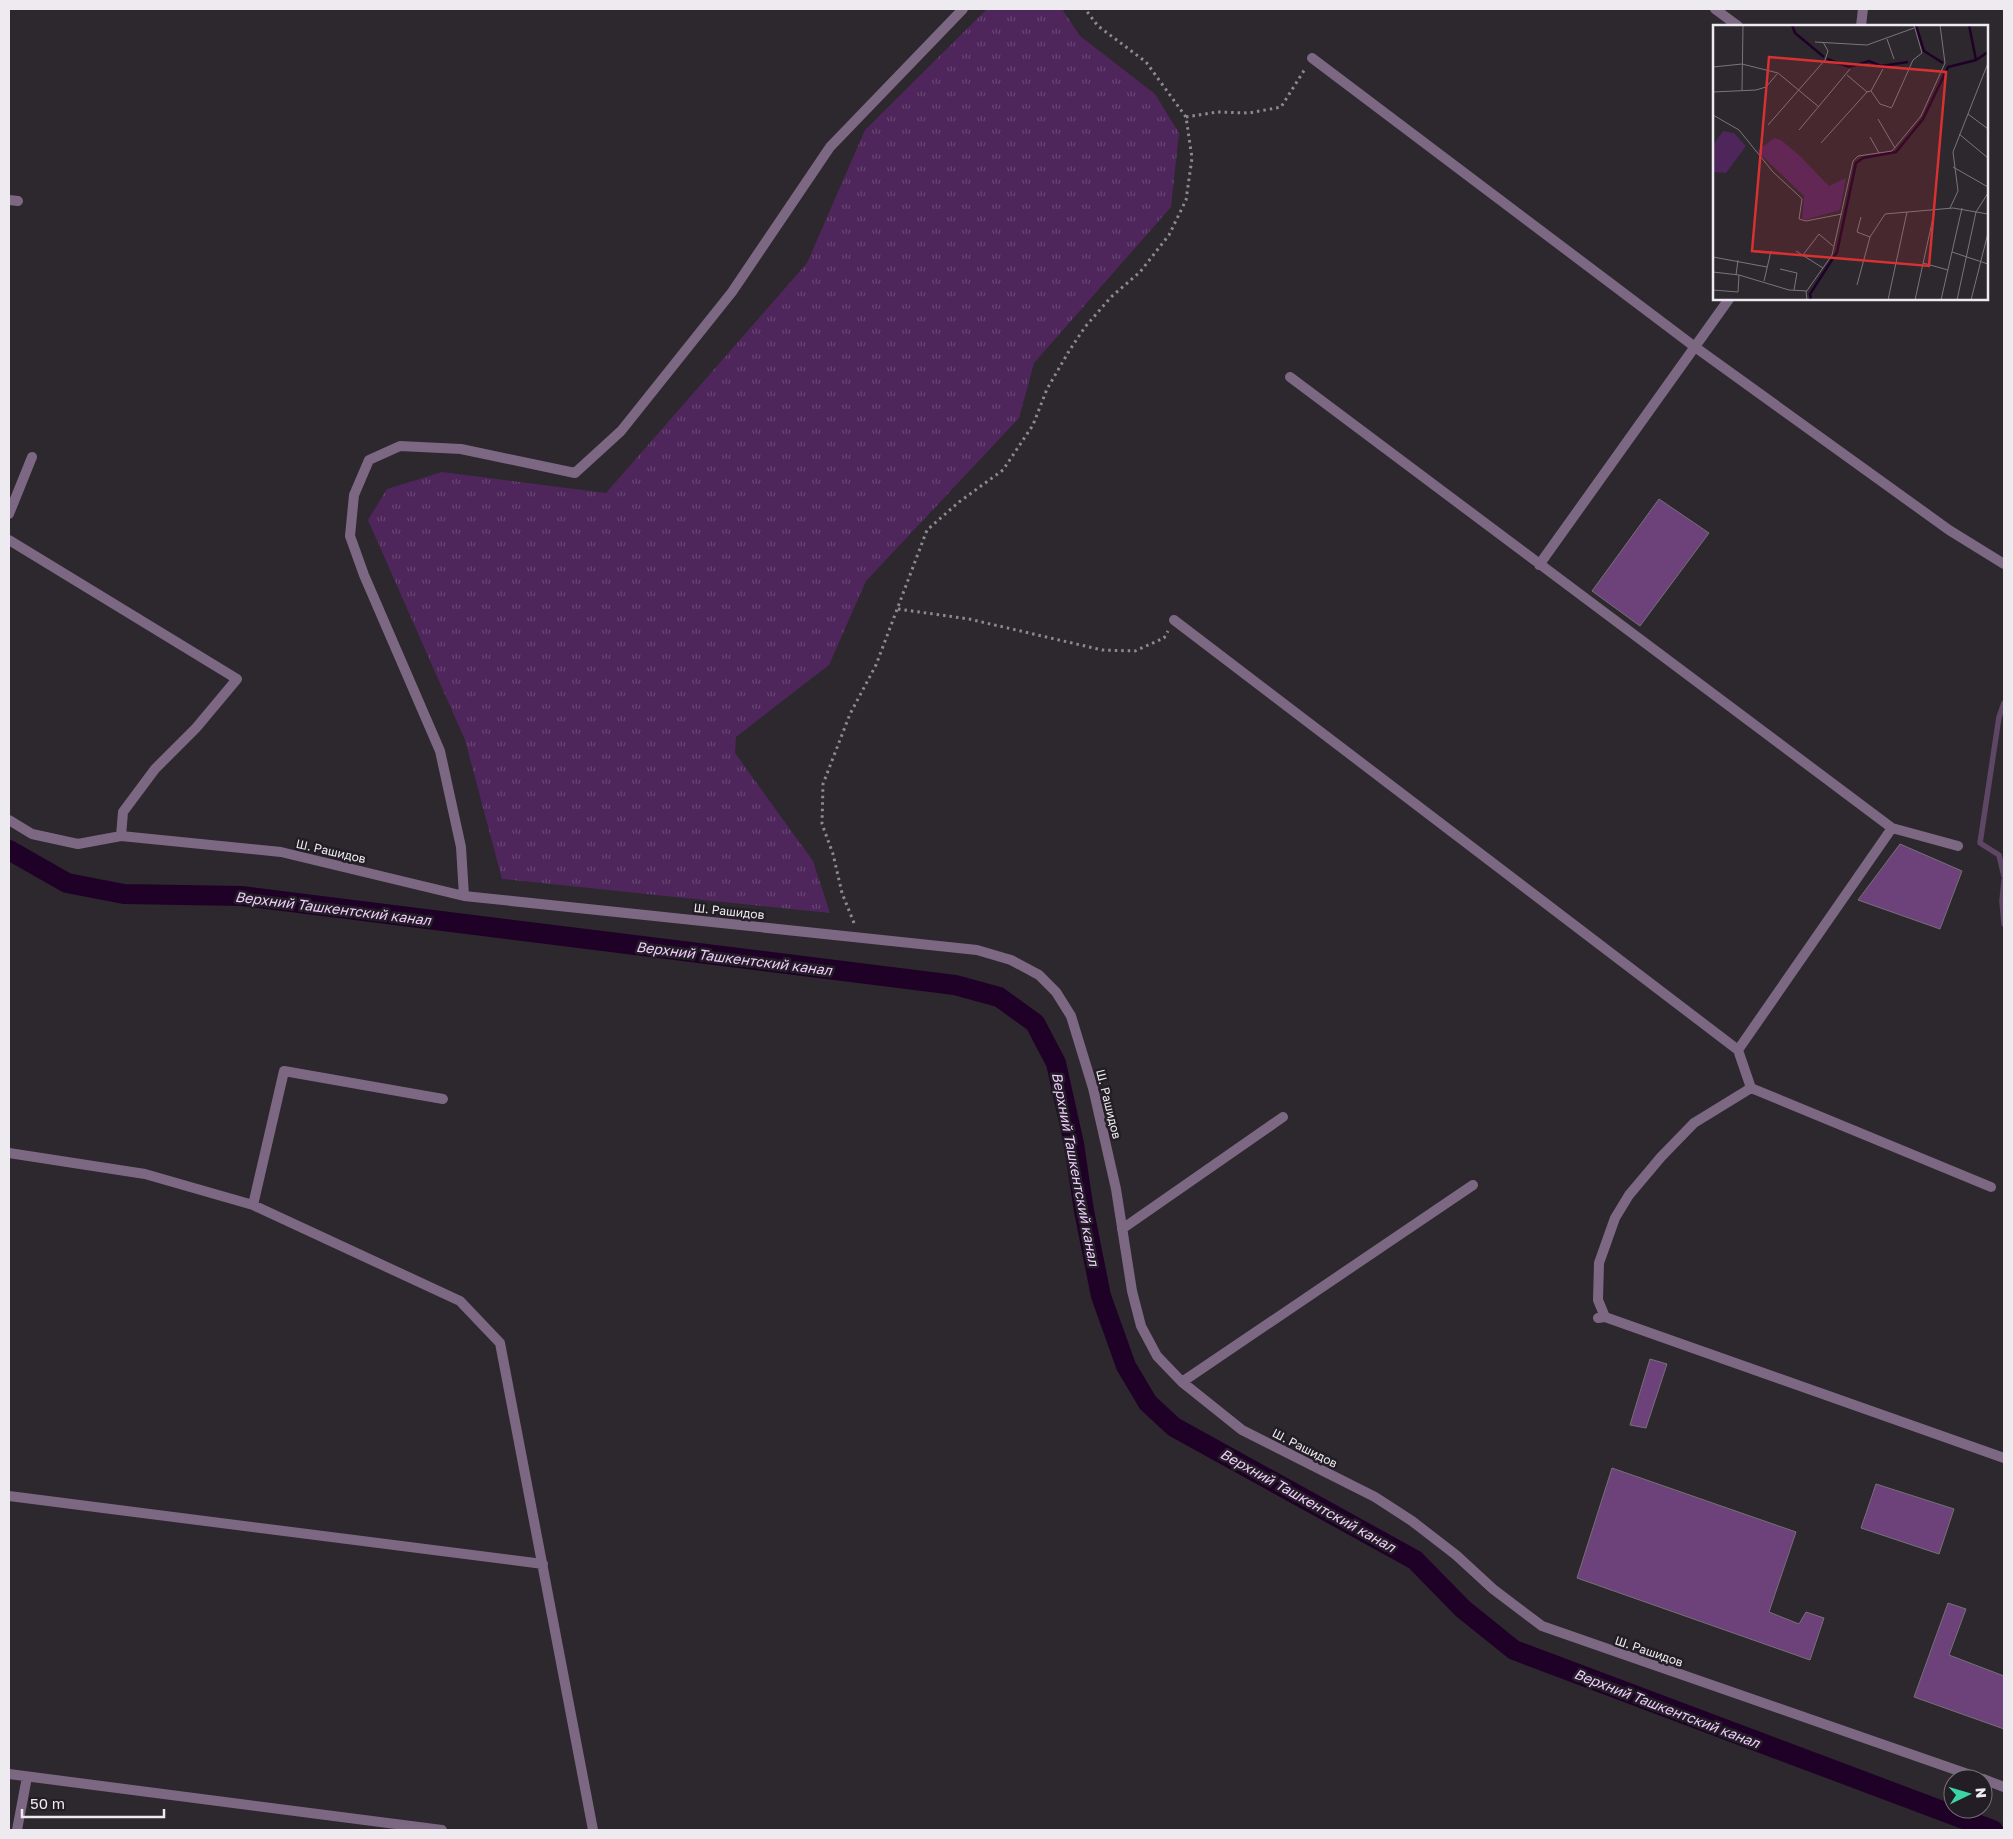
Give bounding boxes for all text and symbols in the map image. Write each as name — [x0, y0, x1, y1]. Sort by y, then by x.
inset map — [1713, 25, 1988, 300]
street label: Ш. Рашидов — [295, 836, 368, 866]
water label: Верхний Ташкентский канал — [234, 888, 433, 929]
street label: Ш. Рашидов — [693, 900, 765, 922]
water label: Верхний Ташкентский канал — [635, 938, 834, 979]
street label: Ш. Рашидов — [1093, 1068, 1125, 1141]
water label: Верхний Ташкентский канал — [1049, 1071, 1103, 1268]
street label: Ш. Рашидов — [1270, 1425, 1340, 1471]
water label: Верхний Ташкентский канал — [1218, 1445, 1399, 1556]
street label: Ш. Рашидов — [1613, 1632, 1685, 1670]
water label: Верхний Ташкентский канал — [1572, 1665, 1763, 1752]
north arrow — [1943, 1769, 1993, 1819]
scale bar — [22, 1786, 165, 1818]
text: N — [1973, 1787, 1990, 1799]
text: 50 m — [30, 1794, 65, 1812]

